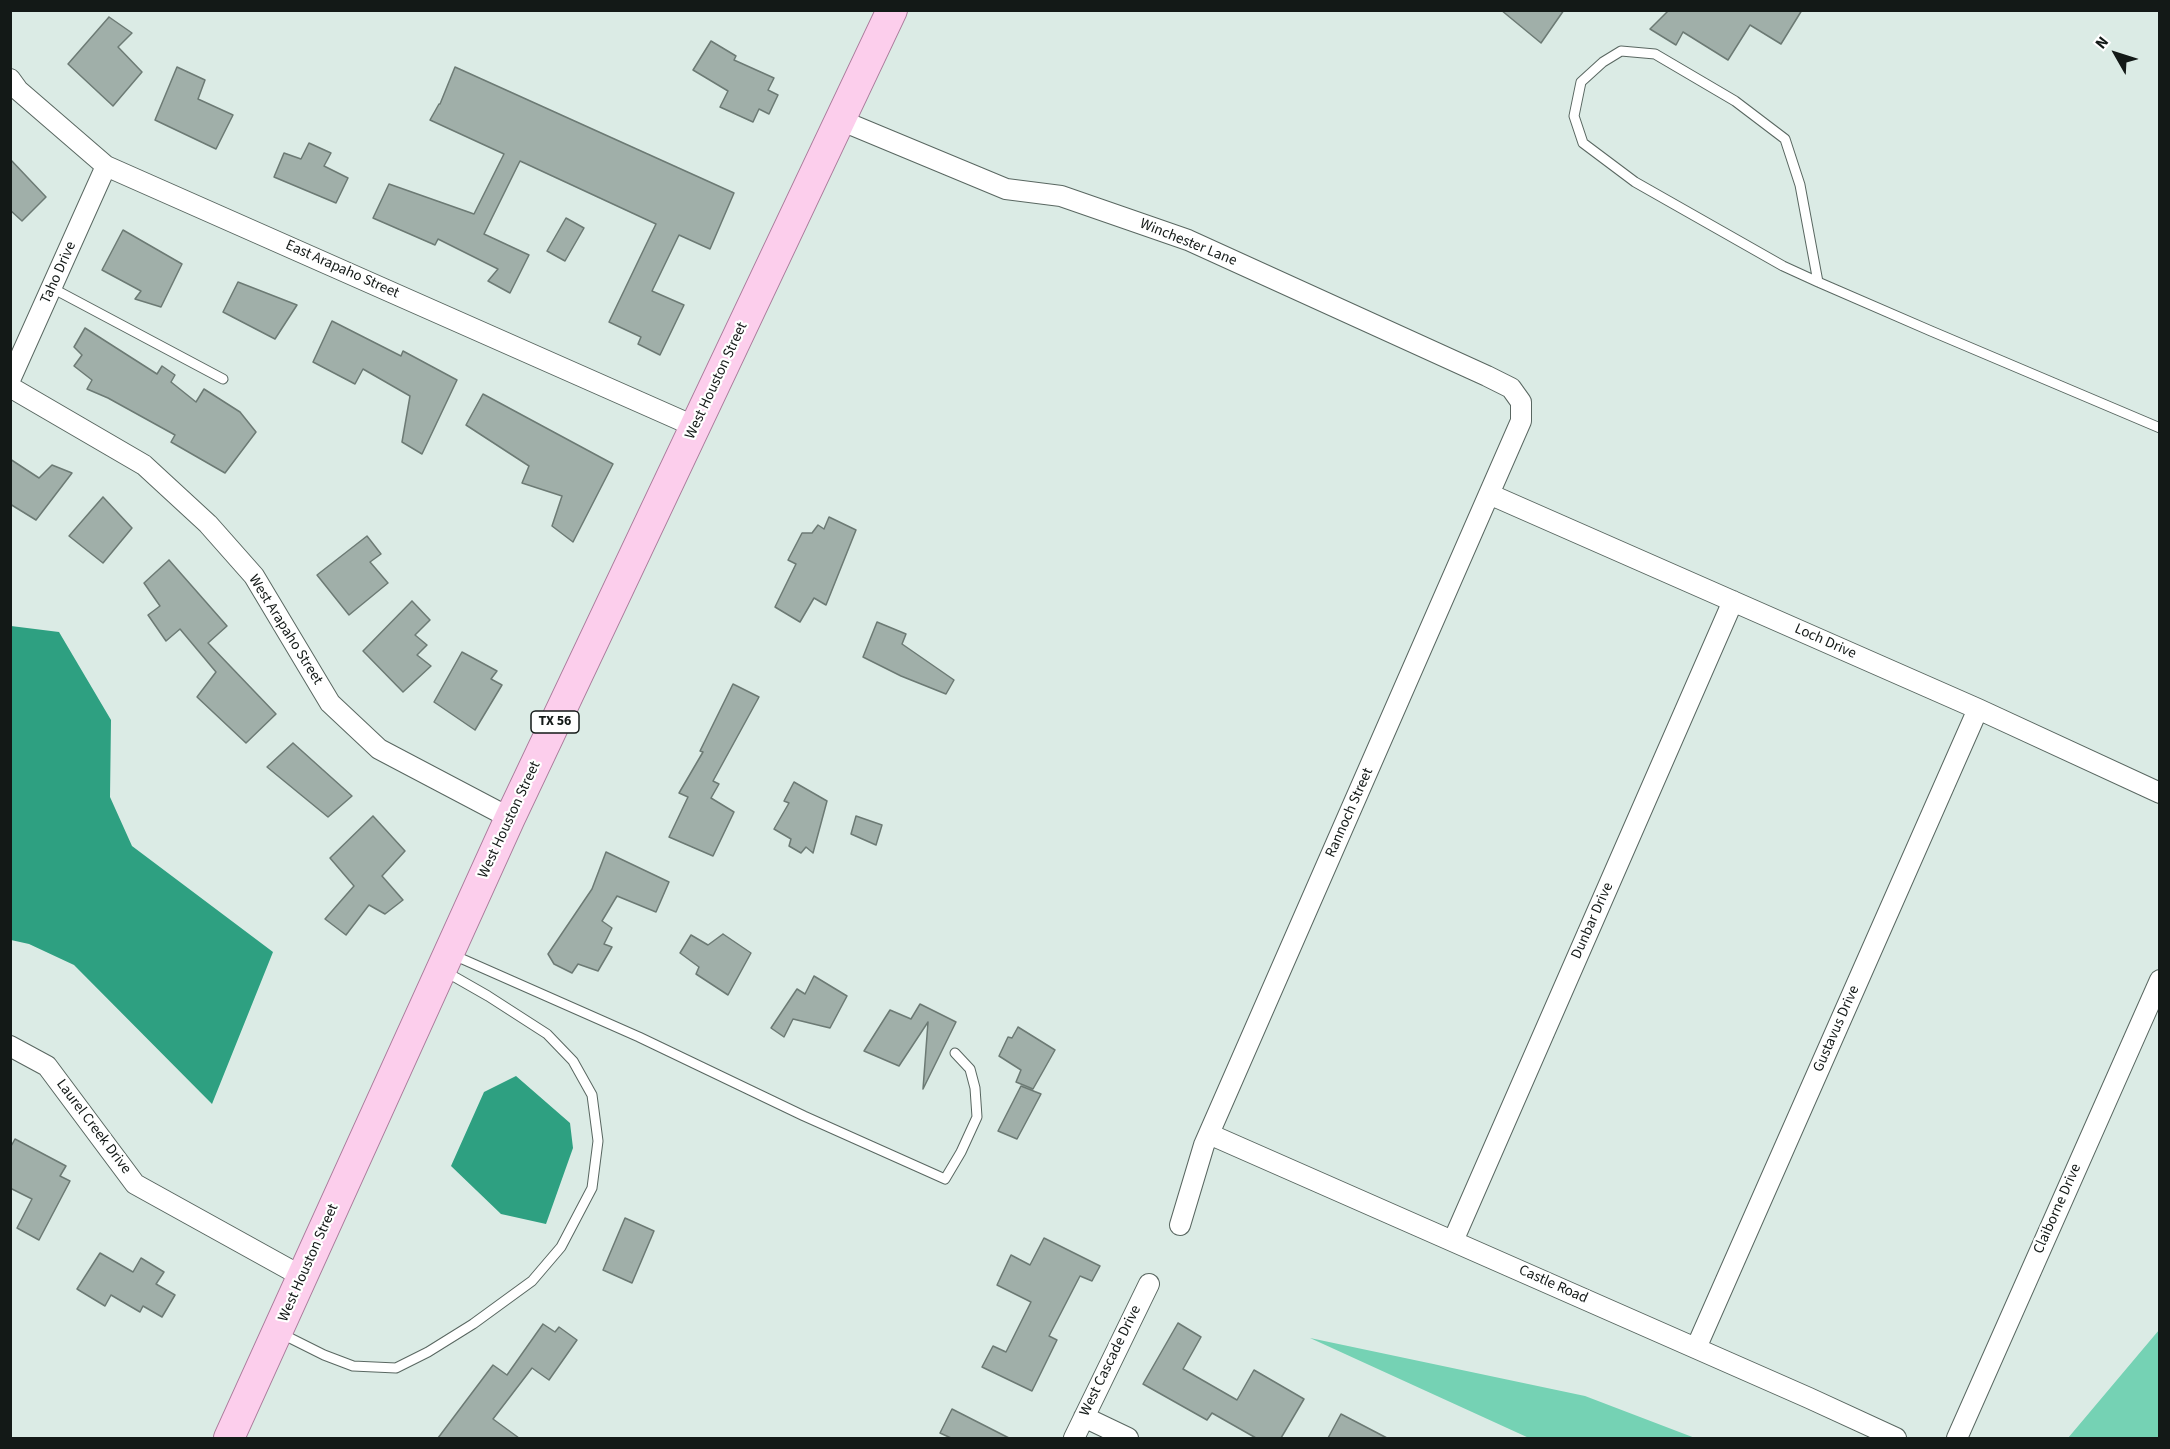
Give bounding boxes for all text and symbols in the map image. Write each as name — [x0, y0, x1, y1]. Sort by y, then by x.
north arrow — [2086, 24, 2146, 84]
text: N — [2090, 32, 2114, 54]
street label: Winchester Lane — [1137, 215, 1239, 271]
street label: East Arapaho Street — [282, 237, 402, 303]
street label: Taho Drive — [37, 239, 81, 307]
street label: West Houston Street — [682, 320, 752, 442]
street label: West Arapaho Street — [244, 572, 326, 688]
street label: Loch Drive — [1791, 620, 1859, 664]
road number: TX 56 — [531, 711, 579, 733]
street label: West Houston Street — [475, 759, 545, 881]
street label: Rannoch Street — [1322, 765, 1378, 861]
street label: Dunbar Drive — [1568, 880, 1618, 962]
street label: Gustavus Drive — [1810, 983, 1864, 1075]
street label: Laurel Creek Drive — [52, 1076, 134, 1178]
street label: Claiborne Drive — [2030, 1161, 2086, 1257]
street label: West Houston Street — [275, 1201, 343, 1325]
street label: Castle Road — [1516, 1262, 1590, 1308]
street label: West Cascade Drive — [1076, 1303, 1146, 1419]

